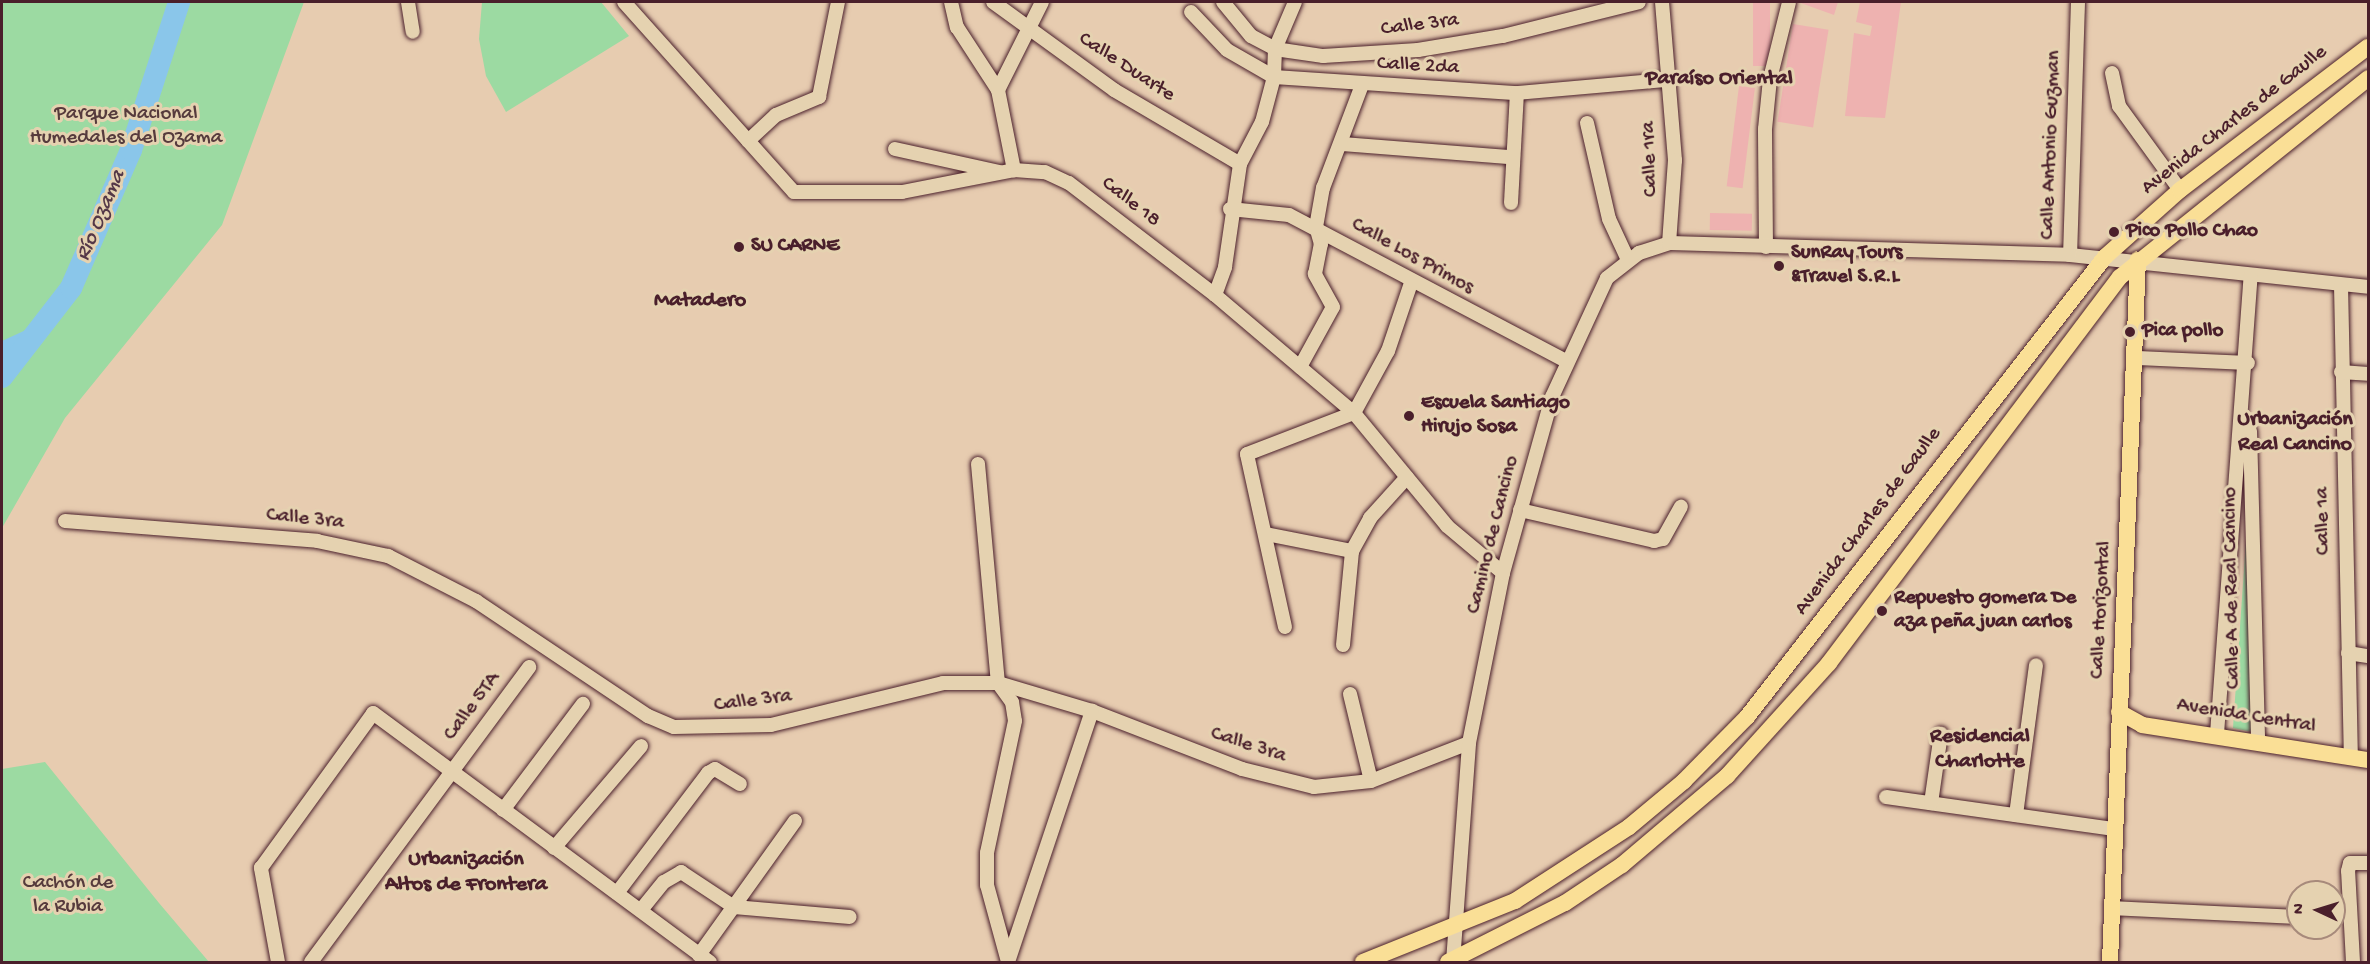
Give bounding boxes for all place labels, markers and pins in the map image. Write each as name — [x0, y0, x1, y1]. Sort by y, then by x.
place label: Pico Pollo Chao — [2126, 219, 2258, 245]
marker: Pico Pollo Chao — [2107, 225, 2121, 239]
place label: SU CARNE — [751, 234, 839, 260]
marker: SU CARNE — [732, 240, 746, 254]
place label: SunRay Tours &Travel S.R.L — [1791, 241, 1903, 291]
marker: SunRay Tours &Travel S.R.L — [1772, 259, 1786, 273]
place label: Pica pollo — [2142, 319, 2223, 345]
marker: Pica pollo — [2123, 325, 2137, 339]
place label: Escuela Santiago Hirujo Sosa — [1421, 391, 1570, 441]
marker: Escuela Santiago Hirujo Sosa — [1402, 409, 1416, 423]
place label: Repuesto gomera De aza peña juan carlos — [1894, 586, 2076, 636]
marker: Repuesto gomera De aza peña juan carlos — [1875, 604, 1889, 618]

